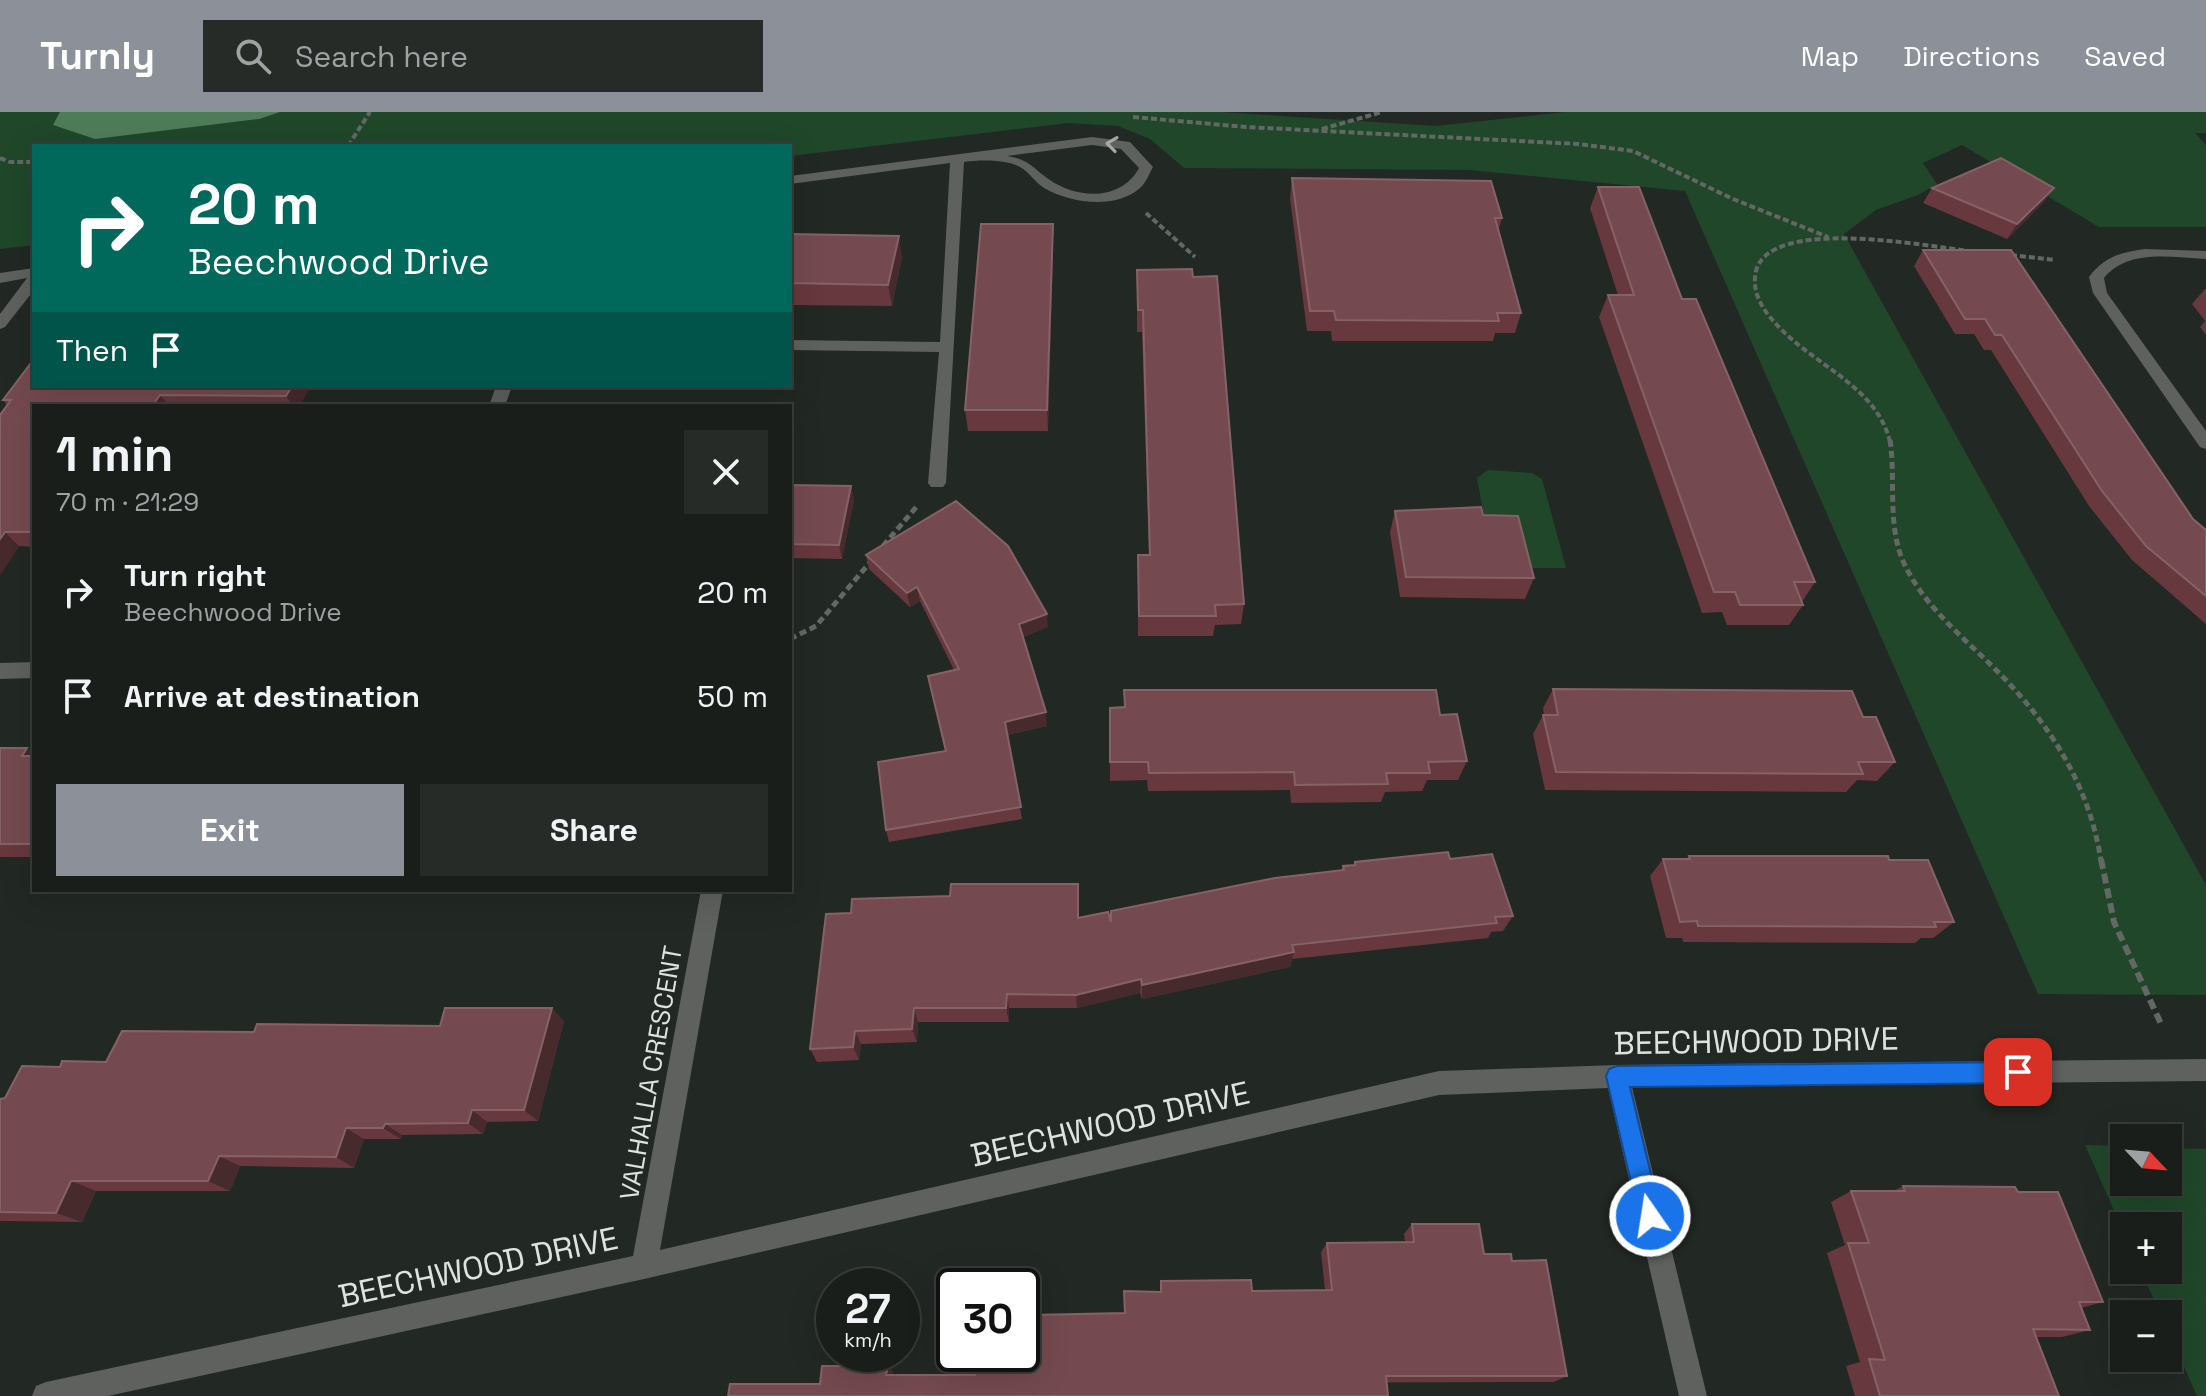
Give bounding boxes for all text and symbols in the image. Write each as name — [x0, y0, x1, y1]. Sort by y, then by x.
search box — [203, 20, 763, 92]
text: Turnly — [40, 32, 155, 80]
icon: search — [231, 34, 275, 78]
text: Search here — [295, 37, 468, 76]
text: Map — [1801, 38, 1859, 74]
text: Directions — [1903, 38, 2040, 74]
text: Saved — [2084, 38, 2166, 74]
one-way arrow — [1106, 136, 1119, 153]
text: 20 m — [188, 169, 320, 240]
icon: right — [56, 176, 160, 280]
text: Beechwood Drive — [188, 239, 490, 285]
icon: arrive — [144, 328, 188, 372]
text: Then — [56, 331, 128, 370]
text: 1 min — [56, 424, 173, 485]
button: close — [684, 430, 768, 514]
text: 70 m · 21:29 — [56, 485, 199, 519]
text: Turn right — [124, 556, 267, 595]
icon: right — [56, 570, 100, 614]
text: 20 m — [697, 573, 768, 612]
text: Beechwood Drive — [124, 595, 342, 629]
icon: arrive — [56, 674, 100, 718]
text: Arrive at destination — [124, 677, 420, 716]
text: 50 m — [697, 677, 768, 716]
button: Exit — [56, 784, 404, 876]
button: Share — [420, 784, 768, 876]
street label: VALHALLA CRESCENT — [612, 943, 690, 1203]
street label: BEECHWOOD DRIVE — [1613, 1019, 1899, 1063]
pin — [1984, 1038, 2052, 1106]
icon: arrive — [1996, 1050, 2040, 1094]
street label: BEECHWOOD DRIVE — [967, 1072, 1253, 1176]
north arrow — [2110, 1124, 2182, 1196]
map controls — [2110, 1124, 2182, 1372]
position arrow — [1608, 1174, 1692, 1258]
button: + — [2110, 1212, 2182, 1284]
street label: BEECHWOOD DRIVE — [334, 1218, 622, 1316]
speed limit sign: 30 — [936, 1268, 1040, 1372]
text: 27 — [845, 1284, 891, 1335]
button: − — [2110, 1300, 2182, 1372]
text: km/h — [844, 1327, 892, 1353]

